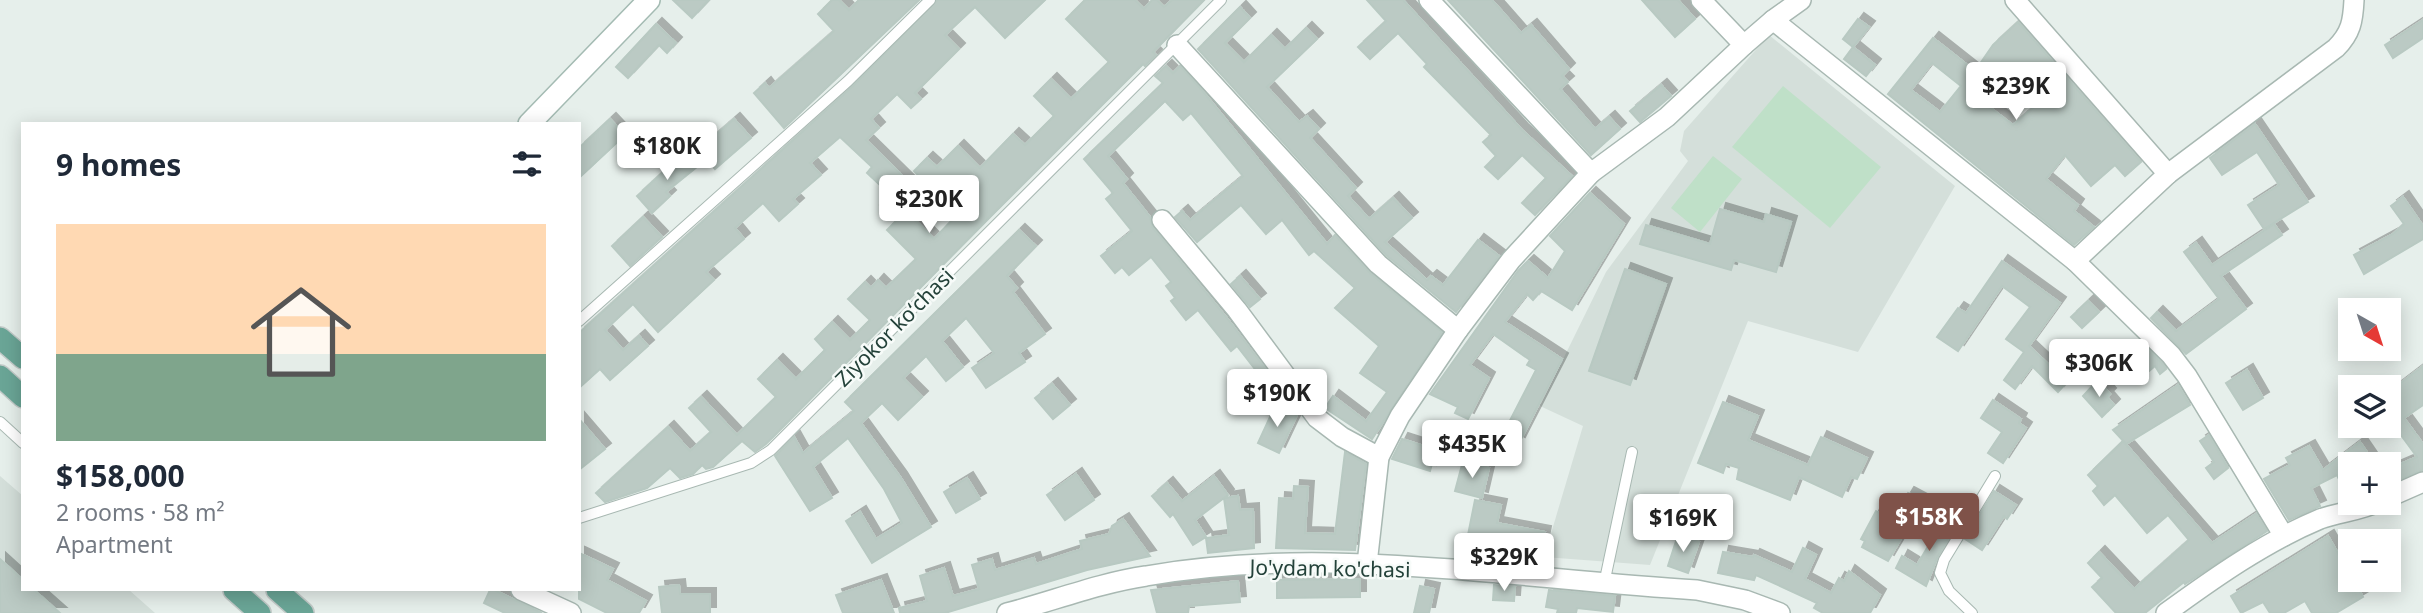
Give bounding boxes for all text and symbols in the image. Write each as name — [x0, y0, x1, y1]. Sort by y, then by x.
pin: $239K — [1967, 62, 2065, 122]
text: $239K — [1982, 69, 2050, 101]
pin: $180K — [618, 122, 716, 182]
text: $180K — [633, 129, 701, 161]
text: 9 homes — [56, 144, 181, 185]
icon: filters — [508, 145, 546, 183]
pin: $230K — [880, 176, 978, 235]
text: $230K — [895, 182, 963, 214]
street label: Ziyokor koʻchasi — [829, 262, 959, 392]
icon: home — [238, 269, 364, 395]
north arrow — [2338, 298, 2401, 360]
map controls — [2338, 298, 2401, 592]
pin: $306K — [2050, 340, 2148, 399]
text: $306K — [2065, 346, 2133, 378]
pin: $190K — [1228, 370, 1326, 429]
button: layers — [2338, 375, 2401, 438]
text: $190K — [1243, 376, 1311, 408]
pin: $435K — [1423, 420, 1521, 480]
text: $435K — [1438, 427, 1506, 459]
button: + — [2338, 452, 2401, 515]
text: $158,000 — [56, 455, 185, 496]
pin: $169K — [1634, 494, 1732, 554]
pin: $158K — [1880, 494, 1978, 553]
text: 2 rooms · 58 m² — [56, 496, 225, 528]
text: $158K — [1895, 500, 1963, 532]
text: $169K — [1649, 501, 1717, 533]
text: Apartment — [56, 528, 173, 560]
button: − — [2338, 529, 2401, 592]
pin: $329K — [1455, 534, 1553, 593]
text: $329K — [1470, 540, 1538, 572]
street label: Jo'ydam ko'chasi — [1247, 553, 1411, 583]

